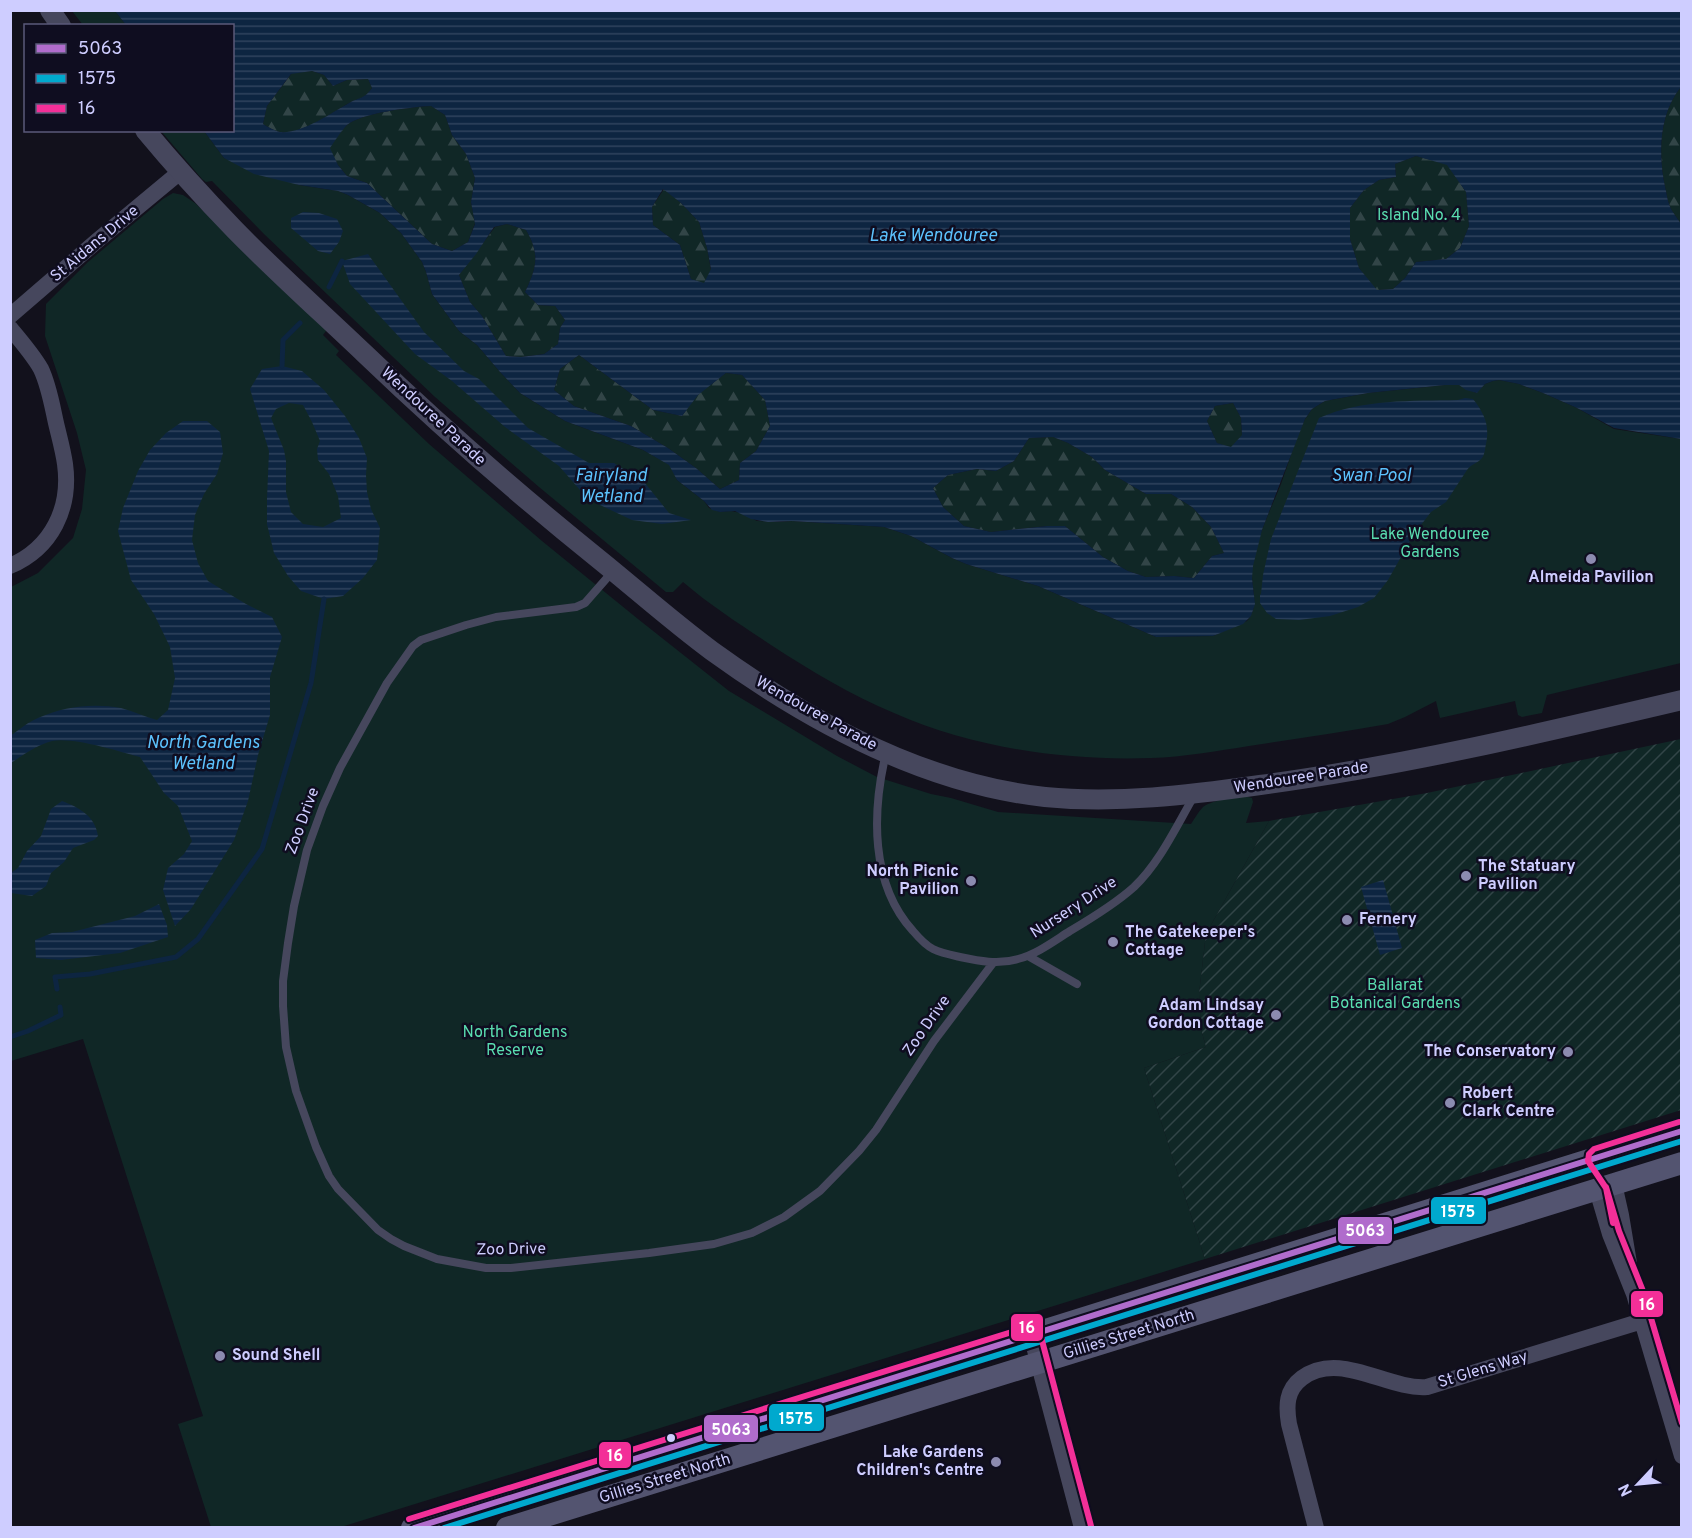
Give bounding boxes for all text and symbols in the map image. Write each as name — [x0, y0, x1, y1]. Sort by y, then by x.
legend — [24, 24, 234, 132]
text: 5063 — [78, 38, 122, 61]
text: 1575 — [78, 68, 116, 91]
text: 16 — [78, 98, 95, 121]
street label: St Aidans Drive — [47, 201, 143, 287]
park label: Island No. 4 — [1377, 206, 1461, 226]
water label: Lake Wendouree — [869, 225, 998, 248]
street label: Wendouree Parade — [377, 363, 489, 471]
water label: Fairyland Wetland — [575, 465, 648, 509]
water label: Swan Pool — [1331, 465, 1412, 488]
park label: Lake Wendouree Gardens — [1371, 525, 1489, 563]
marker: Almeida Pavilion — [1584, 552, 1598, 566]
place label: Almeida Pavilion — [1528, 568, 1654, 588]
street label: Wendouree Parade — [752, 672, 880, 756]
water label: North Gardens Wetland — [146, 732, 260, 776]
street label: Wendouree Parade — [1232, 758, 1370, 798]
street label: Zoo Drive — [282, 785, 324, 857]
place label: The Statuary Pavilion — [1478, 857, 1576, 895]
place label: North Picnic Pavilion — [866, 862, 959, 900]
marker: The Statuary Pavilion — [1459, 869, 1473, 883]
street label: Nursery Drive — [1027, 873, 1121, 943]
marker: North Picnic Pavilion — [964, 874, 978, 888]
place label: Fernery — [1359, 910, 1417, 930]
marker: Fernery — [1340, 913, 1354, 927]
place label: The Gatekeeper's Cottage — [1125, 923, 1255, 961]
marker: The Gatekeeper's Cottage — [1106, 935, 1120, 949]
park label: Ballarat Botanical Gardens — [1330, 976, 1460, 1014]
street label: Zoo Drive — [899, 992, 955, 1060]
place label: Adam Lindsay Gordon Cottage — [1148, 996, 1264, 1034]
marker: Adam Lindsay Gordon Cottage — [1269, 1008, 1283, 1022]
park label: North Gardens Reserve — [463, 1023, 567, 1061]
place label: The Conservatory — [1424, 1042, 1556, 1062]
marker: The Conservatory — [1561, 1045, 1575, 1059]
place label: Robert Clark Centre — [1462, 1084, 1555, 1122]
marker: Robert Clark Centre — [1443, 1096, 1457, 1110]
line badge: 1575 — [1430, 1196, 1487, 1225]
text: 1575 — [1441, 1203, 1475, 1223]
line badge: 5063 — [1337, 1216, 1393, 1245]
text: 5063 — [1345, 1222, 1385, 1242]
street label: Zoo Drive — [476, 1239, 546, 1261]
line badge: 16 — [1630, 1290, 1664, 1318]
text: 16 — [1639, 1296, 1655, 1316]
street label: Gillies Street North — [1061, 1305, 1197, 1365]
line badge: 16 — [1010, 1313, 1044, 1342]
text: 16 — [1019, 1319, 1035, 1339]
place label: Sound Shell — [232, 1346, 320, 1366]
street label: St Glens Way — [1436, 1347, 1530, 1393]
marker: Sound Shell — [213, 1349, 227, 1363]
line badge: 1575 — [768, 1403, 825, 1432]
text: 1575 — [779, 1410, 813, 1430]
line badge: 5063 — [703, 1414, 759, 1443]
text: 5063 — [711, 1421, 751, 1441]
unlabelled marker — [665, 1432, 677, 1444]
line badge: 16 — [598, 1441, 632, 1469]
place label: Lake Gardens Children's Centre — [856, 1443, 984, 1481]
text: 16 — [607, 1447, 623, 1467]
street label: Gillies Street North — [597, 1449, 733, 1509]
north arrow — [1608, 1454, 1668, 1514]
marker: Lake Gardens Children's Centre — [989, 1455, 1003, 1469]
text: N — [1615, 1480, 1638, 1499]

